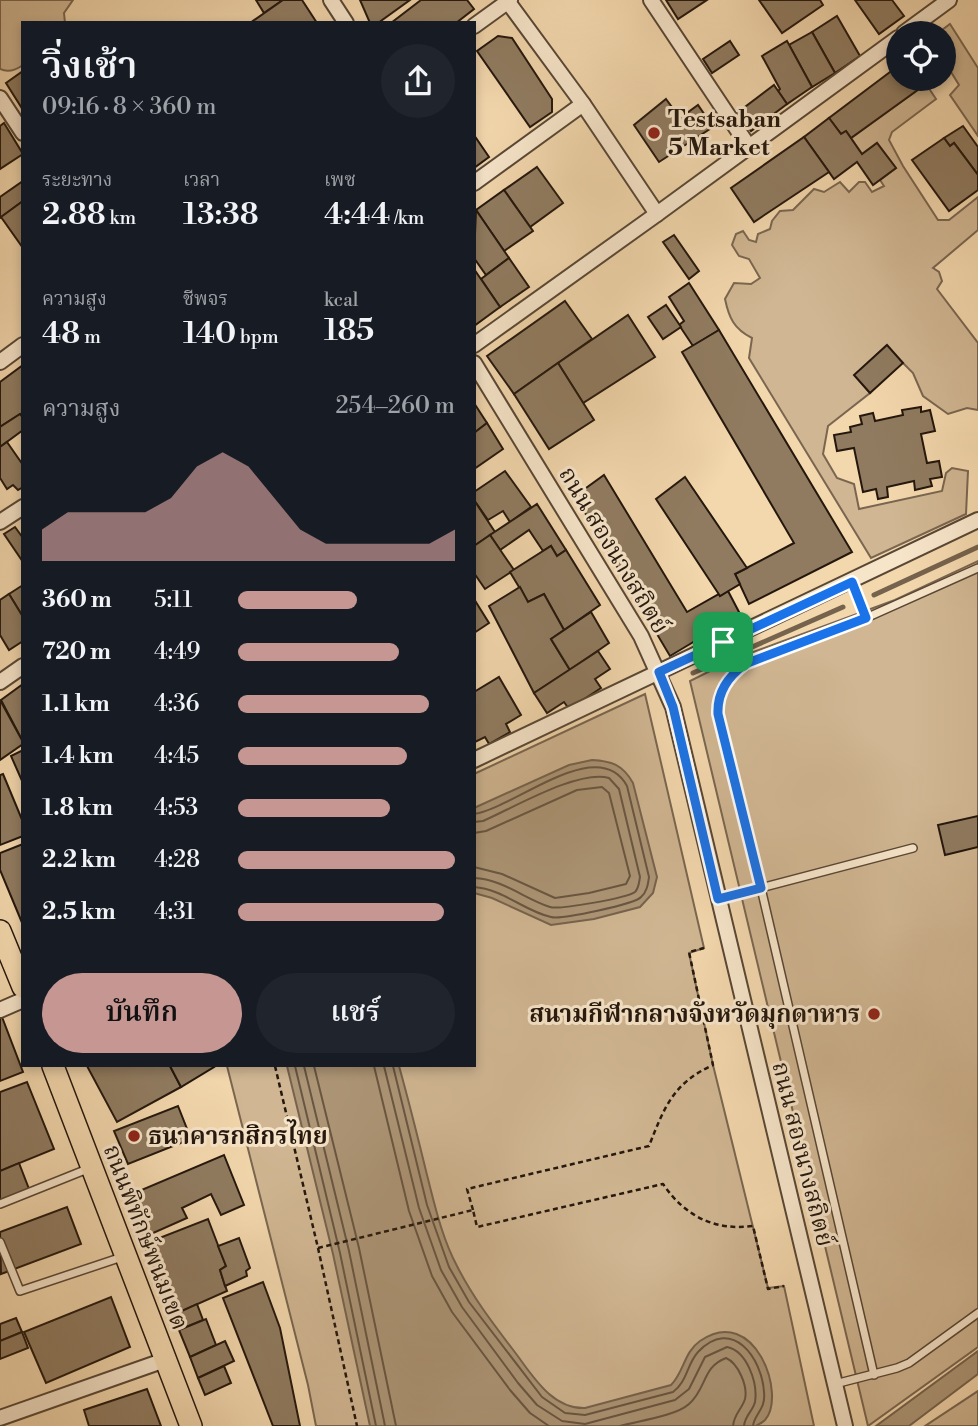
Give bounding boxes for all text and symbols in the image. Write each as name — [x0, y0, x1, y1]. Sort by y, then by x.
map controls — [886, 21, 956, 91]
button: locate — [886, 21, 956, 91]
text: วิ่งเช้า — [42, 43, 137, 90]
button: share — [381, 44, 455, 118]
text: 09:16 · 8 × 360 m — [42, 93, 216, 121]
place label: Testsaban 5 Market — [668, 105, 781, 163]
marker: Testsaban 5 Market — [646, 125, 662, 141]
text: ระยะทาง — [42, 168, 112, 192]
text: เวลา — [183, 168, 220, 192]
text: เพซ — [324, 168, 356, 192]
text: 2.88 — [42, 196, 106, 234]
text: 13:38 — [183, 196, 259, 234]
text: 4:44 — [324, 196, 390, 234]
text: km — [106, 206, 136, 230]
text: /km — [390, 206, 424, 230]
text: ความสูง — [42, 287, 107, 311]
text: ชีพจร — [183, 287, 228, 311]
text: kcal — [324, 288, 358, 312]
text: 185 — [324, 312, 374, 350]
text: 48 — [42, 315, 80, 353]
text: 140 — [183, 315, 236, 353]
text: m — [80, 325, 101, 349]
text: bpm — [236, 325, 279, 349]
text: 254–260 m — [336, 392, 455, 420]
text: ความสูง — [42, 395, 120, 423]
street label: ถนน สองนางสถิตย์ — [551, 460, 677, 640]
text: 360 m — [42, 586, 112, 614]
text: 5:11 — [154, 586, 192, 614]
pin — [693, 612, 753, 672]
icon: arrive — [704, 623, 742, 661]
text: 720 m — [42, 638, 111, 666]
text: 4:49 — [154, 638, 201, 666]
text: 1.1 km — [42, 690, 110, 718]
text: 4:36 — [154, 690, 200, 718]
text: 1.4 km — [42, 742, 114, 770]
text: 4:45 — [154, 742, 199, 770]
text: 1.8 km — [42, 794, 113, 822]
text: 4:53 — [154, 794, 198, 822]
text: 2.2 km — [42, 846, 116, 874]
text: 4:28 — [154, 846, 200, 874]
text: 2.5 km — [42, 898, 116, 926]
text: 4:31 — [154, 898, 195, 926]
button: บันทึก — [42, 973, 242, 1053]
button: แชร์ — [256, 973, 455, 1053]
place label: สนามกีฬากลางจังหวัดมุกดาหาร — [529, 1000, 860, 1030]
marker: สนามกีฬากลางจังหวัดมุกดาหาร — [866, 1006, 882, 1022]
street label: ถนน สองนางสถิตย์ — [765, 1058, 841, 1250]
place label: ธนาคารกสิกรไทย — [148, 1119, 328, 1152]
marker: ธนาคารกสิกรไทย — [126, 1128, 142, 1144]
street label: ถนนพิทักษ์พนมเขต — [96, 1140, 196, 1334]

